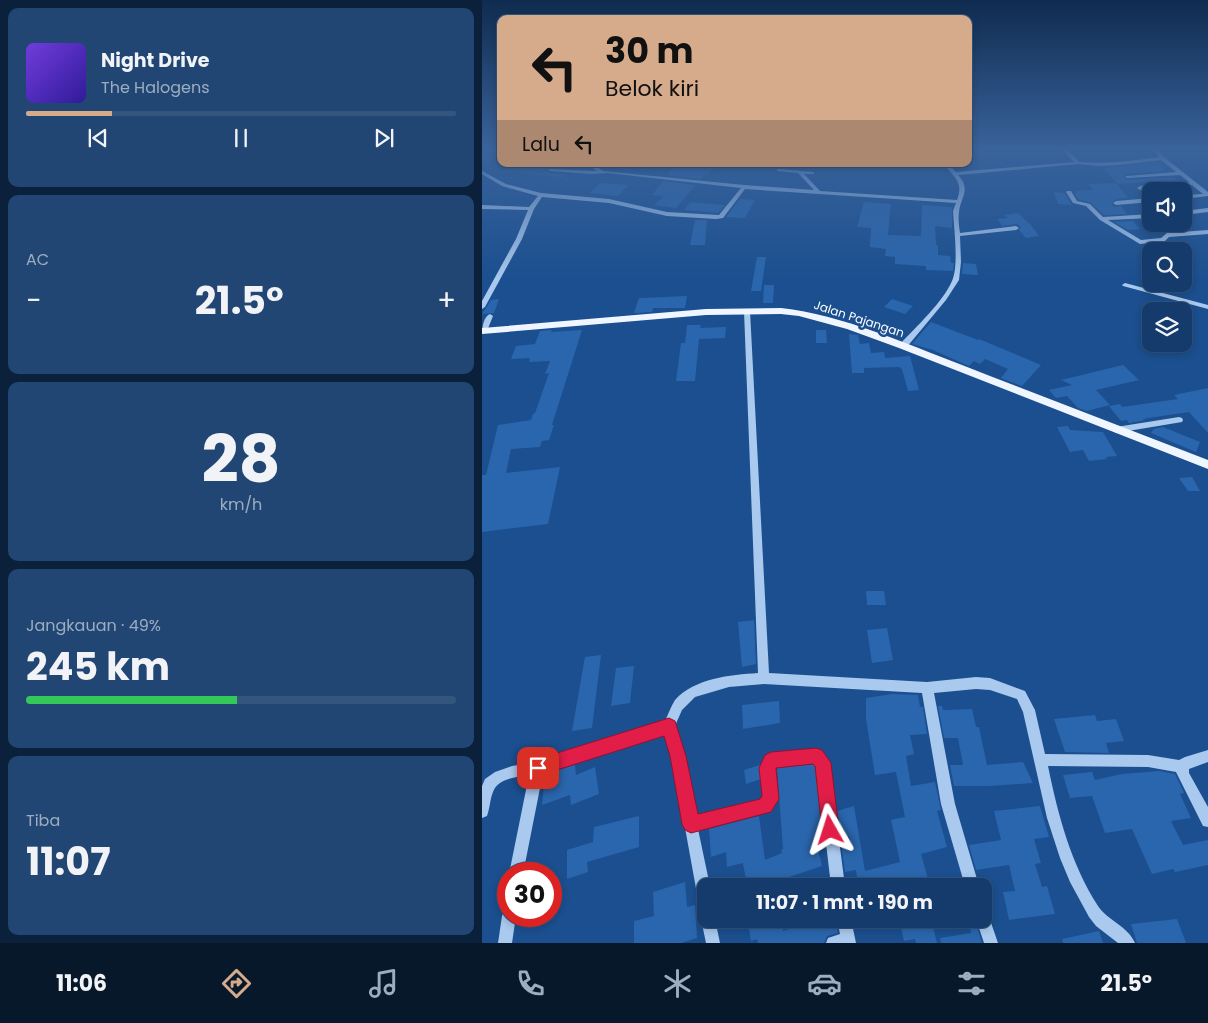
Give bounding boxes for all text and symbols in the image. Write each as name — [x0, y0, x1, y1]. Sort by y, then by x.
text: 30 m — [605, 26, 693, 75]
icon: left — [522, 35, 587, 100]
text: Night Drive — [101, 47, 210, 74]
text: Belok kiri — [605, 73, 699, 104]
text: The Halogens — [101, 76, 209, 99]
icon: previous — [84, 124, 112, 152]
icon: pause — [227, 124, 255, 152]
icon: next — [370, 124, 398, 152]
icon: left — [570, 130, 598, 158]
text: Lalu — [522, 131, 560, 158]
map controls — [1142, 182, 1192, 352]
button: sound — [1142, 182, 1192, 232]
button: search — [1142, 242, 1192, 292]
text: AC — [26, 248, 49, 271]
text: 21.5° — [195, 274, 284, 327]
text: − — [26, 281, 41, 320]
text: + — [437, 281, 456, 320]
street label: Jalan Pajangan — [812, 296, 907, 341]
button: layers — [1142, 302, 1192, 352]
text: 28 — [201, 414, 281, 505]
text: km/h — [220, 493, 262, 516]
text: Jangkauan · 49% — [26, 614, 161, 637]
text: 245 km — [26, 640, 170, 693]
pin — [517, 747, 559, 789]
icon: arrive — [524, 754, 552, 782]
position arrow — [803, 803, 855, 855]
text: Tiba — [26, 809, 60, 832]
text: 11:07 — [26, 835, 110, 888]
speed limit sign: 30 — [497, 862, 562, 927]
text: 11:07 · 1 mnt · 190 m — [756, 889, 933, 916]
icon: directions — [219, 966, 254, 1001]
icon: music — [366, 966, 401, 1001]
icon: phone — [513, 966, 548, 1001]
icon: climate — [660, 966, 695, 1001]
icon: car — [807, 966, 842, 1001]
icon: filters — [954, 966, 989, 1001]
text: 11:06 — [56, 968, 107, 999]
text: 21.5° — [1100, 968, 1152, 999]

